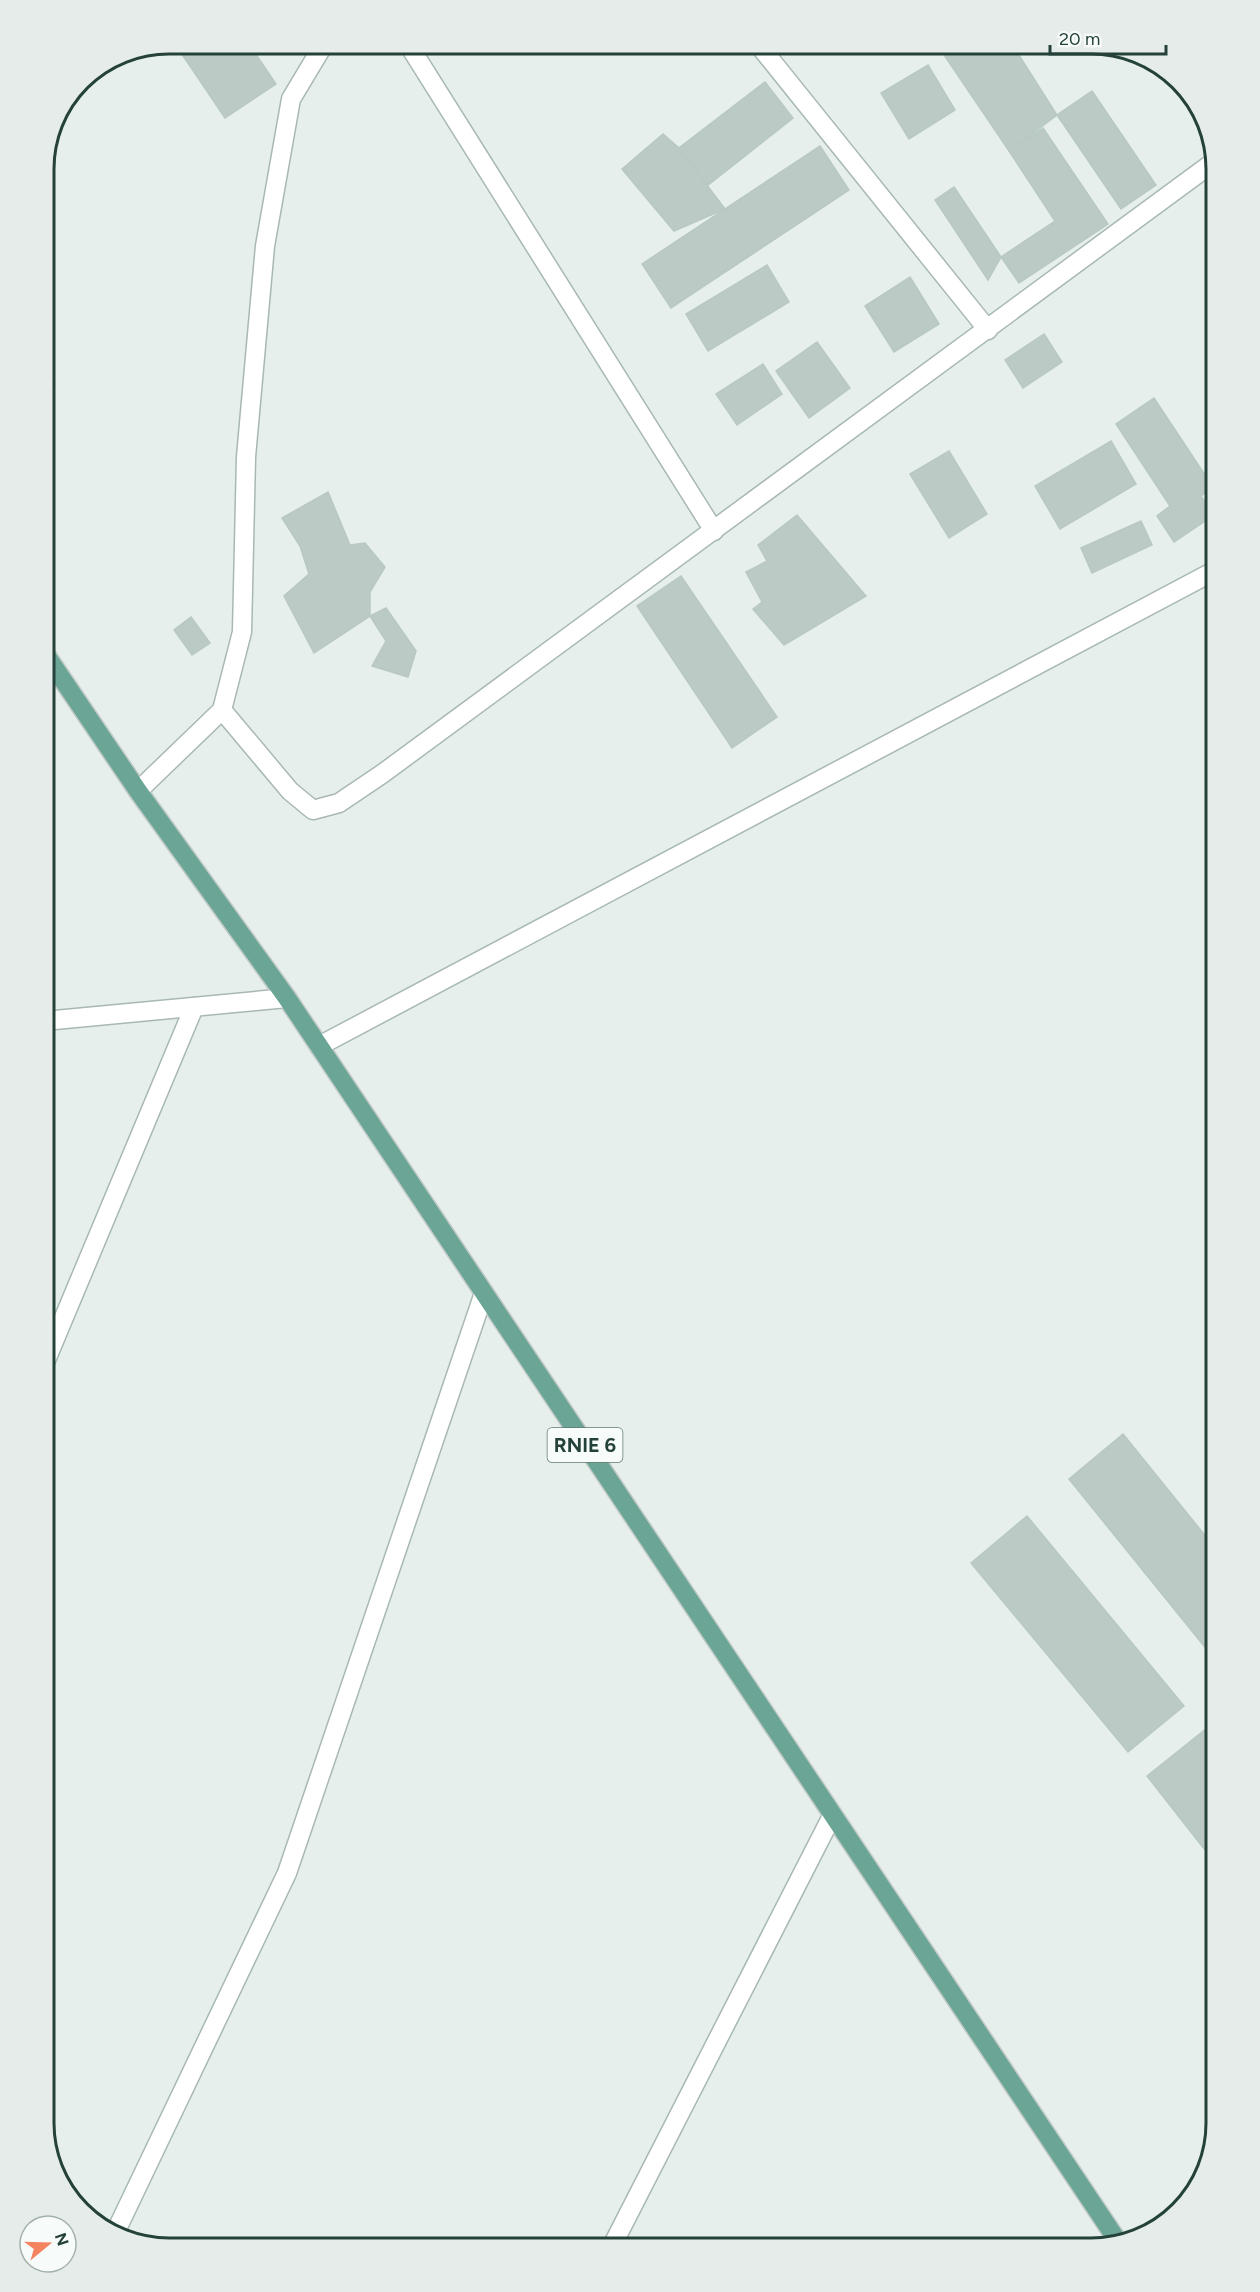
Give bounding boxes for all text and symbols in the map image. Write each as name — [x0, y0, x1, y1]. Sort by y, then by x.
scale bar — [1050, 18, 1166, 56]
text: 20 m — [1059, 28, 1100, 50]
road number: RNIE 6 — [548, 1428, 622, 1462]
north arrow — [18, 2214, 78, 2274]
text: N — [51, 2230, 73, 2248]

